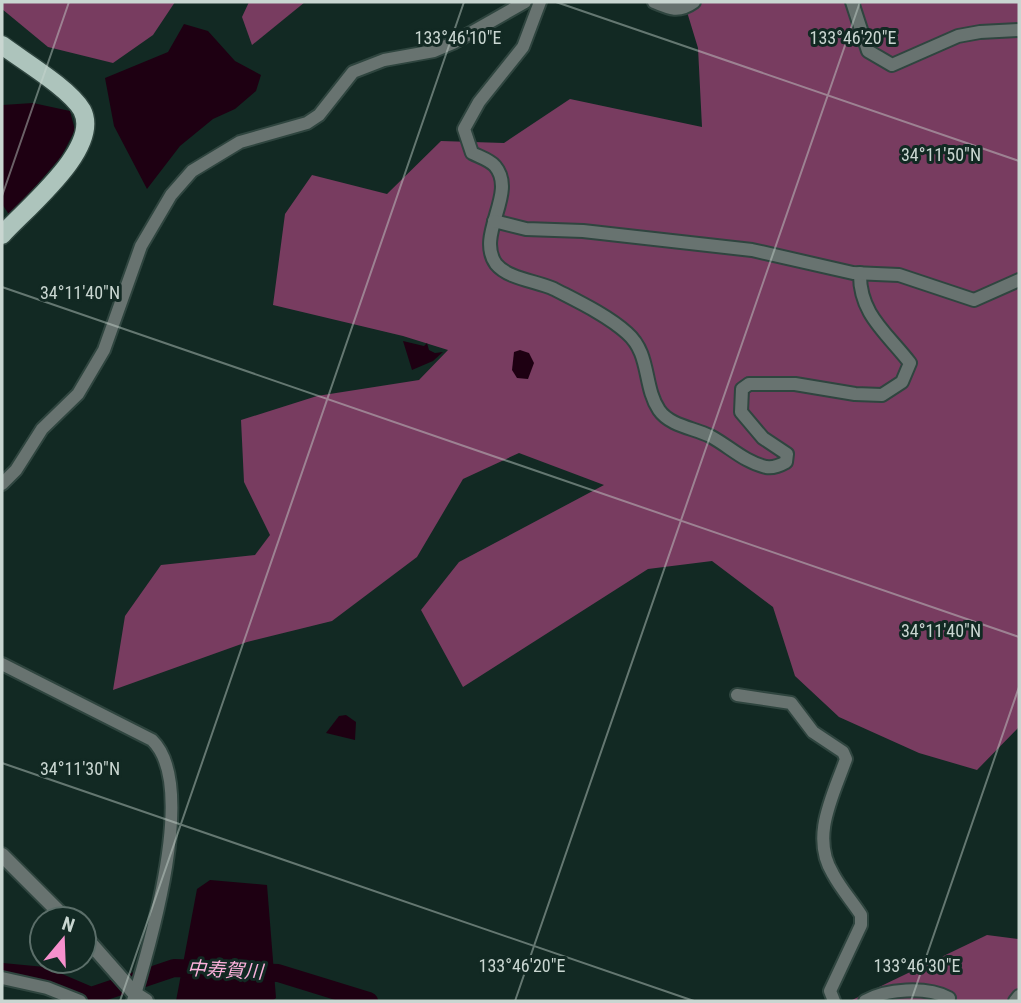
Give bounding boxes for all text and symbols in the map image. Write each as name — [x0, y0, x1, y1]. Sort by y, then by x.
text: 133°46'10"E — [415, 27, 501, 48]
text: 133°46'20"E — [810, 27, 896, 48]
text: 34°11'50"N — [901, 144, 981, 165]
text: 34°11'40"N — [40, 282, 120, 303]
text: 34°11'40"N — [901, 620, 981, 641]
text: 34°11'30"N — [40, 758, 120, 779]
north arrow — [28, 905, 98, 975]
text: N — [59, 912, 78, 937]
text: 133°46'20"E — [479, 955, 565, 976]
text: 133°46'30"E — [874, 955, 960, 976]
water label: 中寿賀川 — [186, 957, 266, 984]

